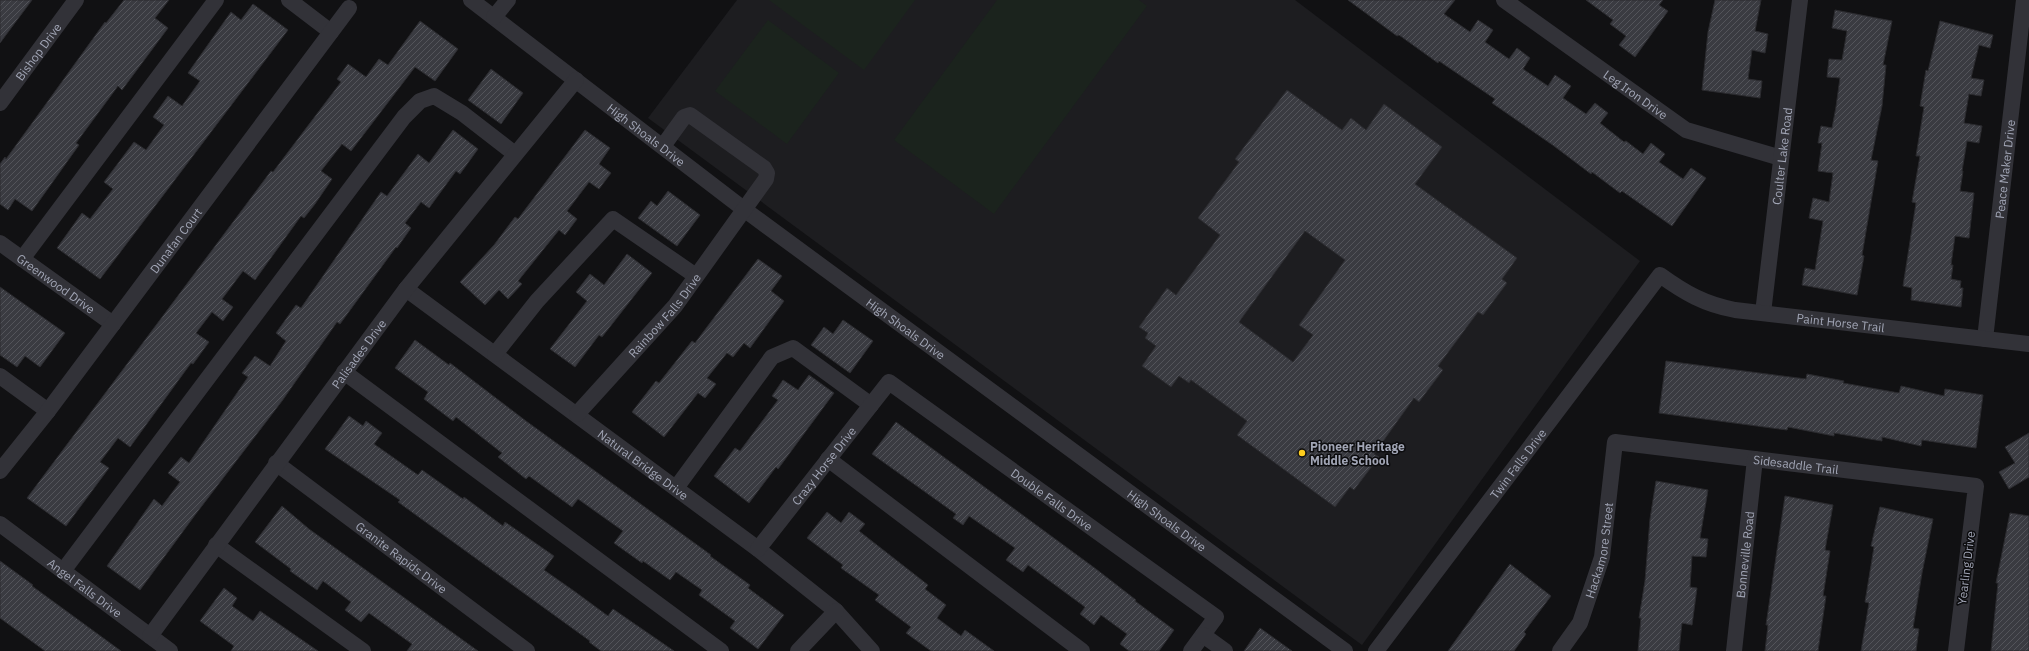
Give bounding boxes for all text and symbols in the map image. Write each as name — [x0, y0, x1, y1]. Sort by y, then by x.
street label: Bishop Drive — [12, 19, 64, 83]
street label: Leg Iron Drive — [1601, 66, 1671, 122]
street label: High Shoals Drive — [604, 100, 689, 169]
street label: Coulter Lake Road — [1768, 107, 1795, 206]
street label: Peace Maker Drive — [1991, 118, 2018, 219]
street label: Dunafan Court — [146, 205, 205, 276]
street label: Greenwood Drive — [14, 250, 99, 317]
street label: Rainbow Falls Drive — [625, 270, 704, 360]
street label: High Shoals Drive — [864, 294, 949, 363]
street label: Paint Horse Trail — [1796, 310, 1886, 335]
street label: Palisades Drive — [328, 316, 389, 391]
street label: Crazy Horse Drive — [788, 423, 859, 508]
street label: Twin Falls Drive — [1486, 425, 1549, 502]
street label: Natural Bridge Drive — [595, 426, 692, 503]
place label: Pioneer Heritage Middle School — [1310, 439, 1405, 468]
marker: Pioneer Heritage Middle School — [1297, 448, 1307, 458]
street label: Sidesaddle Trail — [1752, 451, 1839, 477]
street label: Double Falls Drive — [1008, 465, 1096, 534]
street label: High Shoals Drive — [1125, 486, 1210, 554]
street label: Hackamore Street — [1581, 502, 1616, 600]
street label: Bonneville Road — [1732, 510, 1757, 599]
street label: Granite Rapids Drive — [353, 518, 451, 596]
street label: Yearling Drive — [1954, 530, 1978, 606]
street label: Angel Falls Drive — [45, 555, 125, 620]

